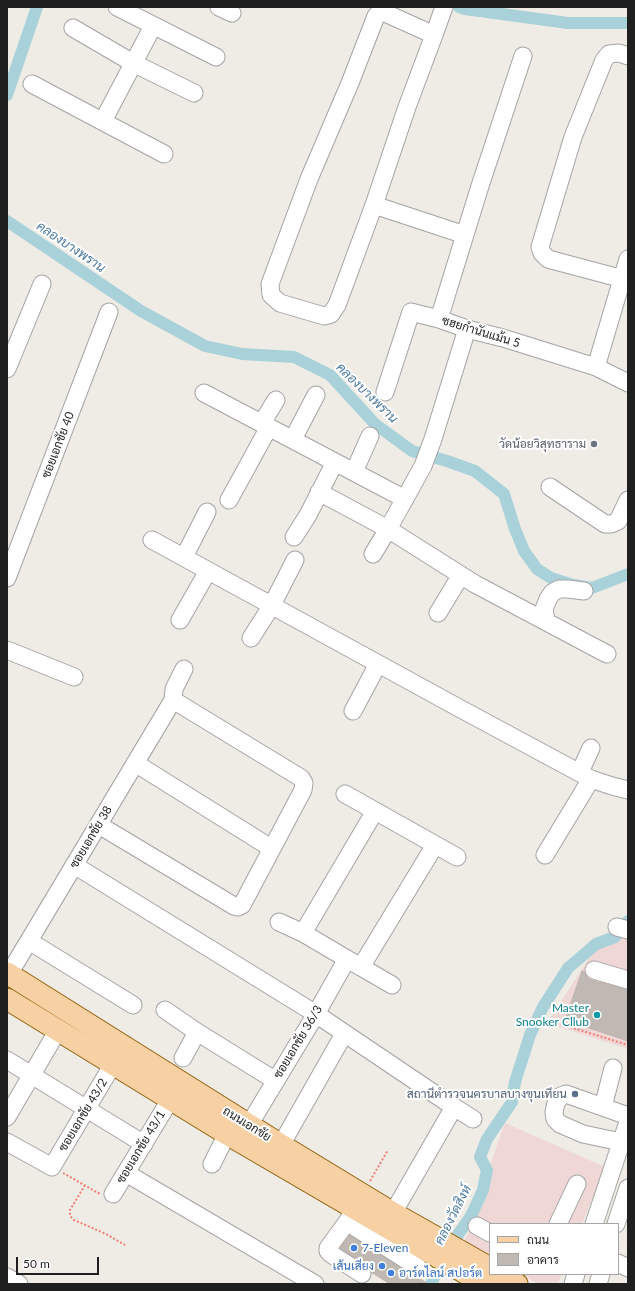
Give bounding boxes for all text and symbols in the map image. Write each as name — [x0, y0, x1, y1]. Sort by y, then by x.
water label: คลองบางพราน — [34, 218, 108, 276]
street label: ซฮยกำนันแม้น 5 — [440, 313, 522, 351]
water label: คลองบางพราน — [333, 360, 401, 426]
street label: ซอยเอกชัย 40 — [39, 410, 77, 480]
place label: วัดน้อยวิสุทธาราม — [499, 437, 586, 451]
marker: วัดน้อยวิสุทธาราม — [589, 439, 599, 449]
street label: ซอยเอกชัย 38 — [67, 803, 115, 871]
place label: Master Snooker Cllub — [516, 1001, 589, 1029]
street label: ซอยเอกชัย 36/3 — [271, 1003, 325, 1081]
marker: Master Snooker Cllub — [592, 1010, 602, 1020]
street label: ซอยเอกชัย 43/2 — [56, 1076, 110, 1154]
place label: สถานีตำรวจนครบาลบางขุนเทียน — [407, 1087, 567, 1101]
marker: สถานีตำรวจนครบาลบางขุนเทียน — [570, 1089, 580, 1099]
street label: ถนนเอกชัย — [220, 1104, 274, 1144]
street label: ซอยเอกชัย 43/1 — [114, 1108, 168, 1186]
water label: คลองวัดสิงห์ — [431, 1183, 475, 1247]
legend — [489, 1223, 619, 1275]
text: ถนน — [527, 1232, 549, 1247]
place label: 7-Eleven — [362, 1241, 408, 1255]
marker: 7-Eleven — [349, 1243, 359, 1253]
scale bar — [18, 1249, 101, 1275]
text: อาคาร — [527, 1252, 559, 1267]
text: 50 m — [23, 1256, 50, 1271]
place label: เส้นเสียง — [333, 1259, 374, 1273]
marker: เส้นเสียง — [377, 1261, 387, 1271]
place label: อาร์ตไลน์ สปอร์ต — [399, 1266, 482, 1280]
marker: อาร์ตไลน์ สปอร์ต — [386, 1268, 396, 1278]

